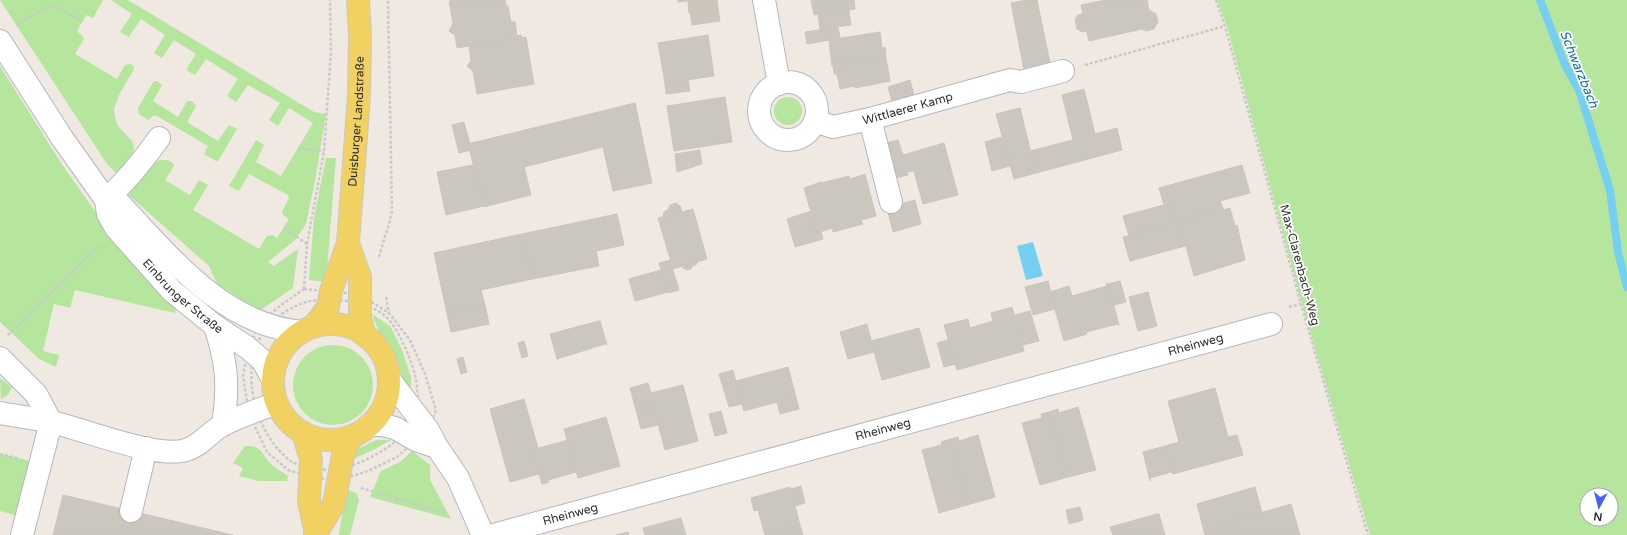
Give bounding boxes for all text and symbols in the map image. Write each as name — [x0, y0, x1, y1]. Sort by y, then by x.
water label: Schwarzbach — [1556, 28, 1602, 111]
street label: Duisburger Landstraße — [345, 56, 367, 187]
street label: Wittlaerer Kamp — [861, 89, 954, 127]
street label: Max-Clarenbach-Weg — [1277, 203, 1323, 327]
street label: Einbrunger Straße — [140, 256, 226, 336]
street label: Rheinweg — [1166, 330, 1225, 359]
street label: Rheinweg — [854, 415, 912, 443]
north arrow — [1579, 487, 1619, 527]
street label: Rheinweg — [541, 500, 599, 528]
text: N — [1593, 509, 1603, 523]

